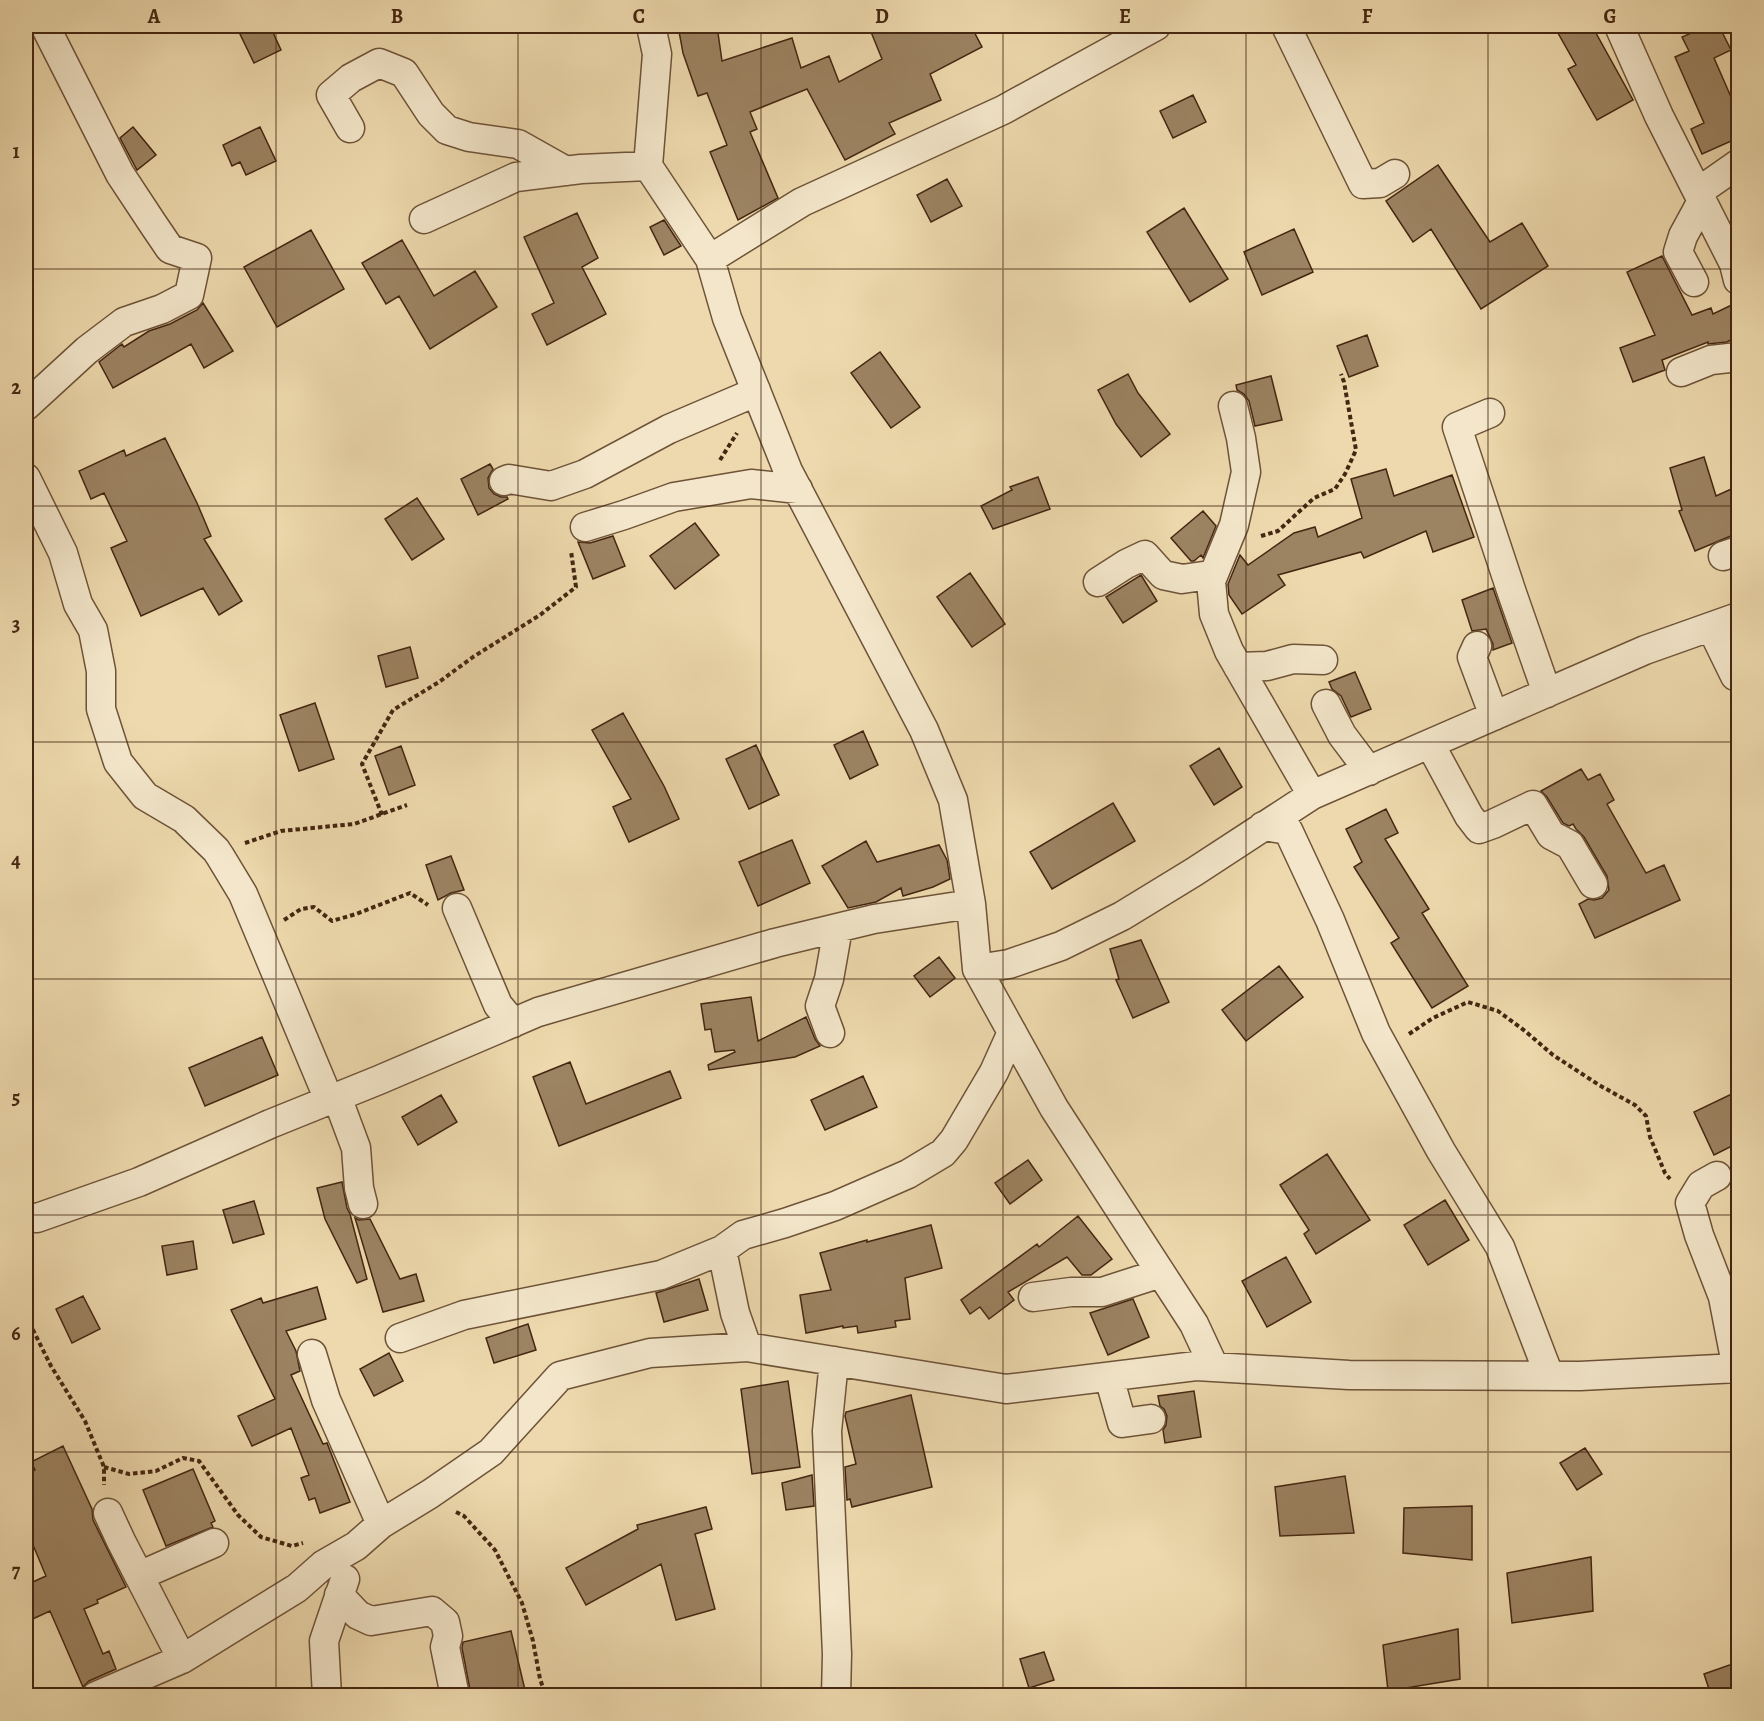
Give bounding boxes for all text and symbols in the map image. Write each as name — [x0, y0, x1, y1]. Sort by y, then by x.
text: A — [147, 3, 161, 30]
text: B — [391, 3, 403, 30]
text: C — [633, 3, 645, 30]
text: D — [875, 3, 889, 30]
text: E — [1119, 3, 1131, 30]
text: F — [1362, 3, 1373, 30]
text: G — [1603, 3, 1617, 30]
text: 1 — [12, 138, 20, 165]
text: 2 — [11, 374, 21, 401]
text: 3 — [12, 611, 20, 638]
text: 4 — [11, 847, 21, 874]
text: 5 — [12, 1084, 20, 1111]
text: 6 — [11, 1320, 21, 1347]
text: 7 — [12, 1557, 21, 1584]

